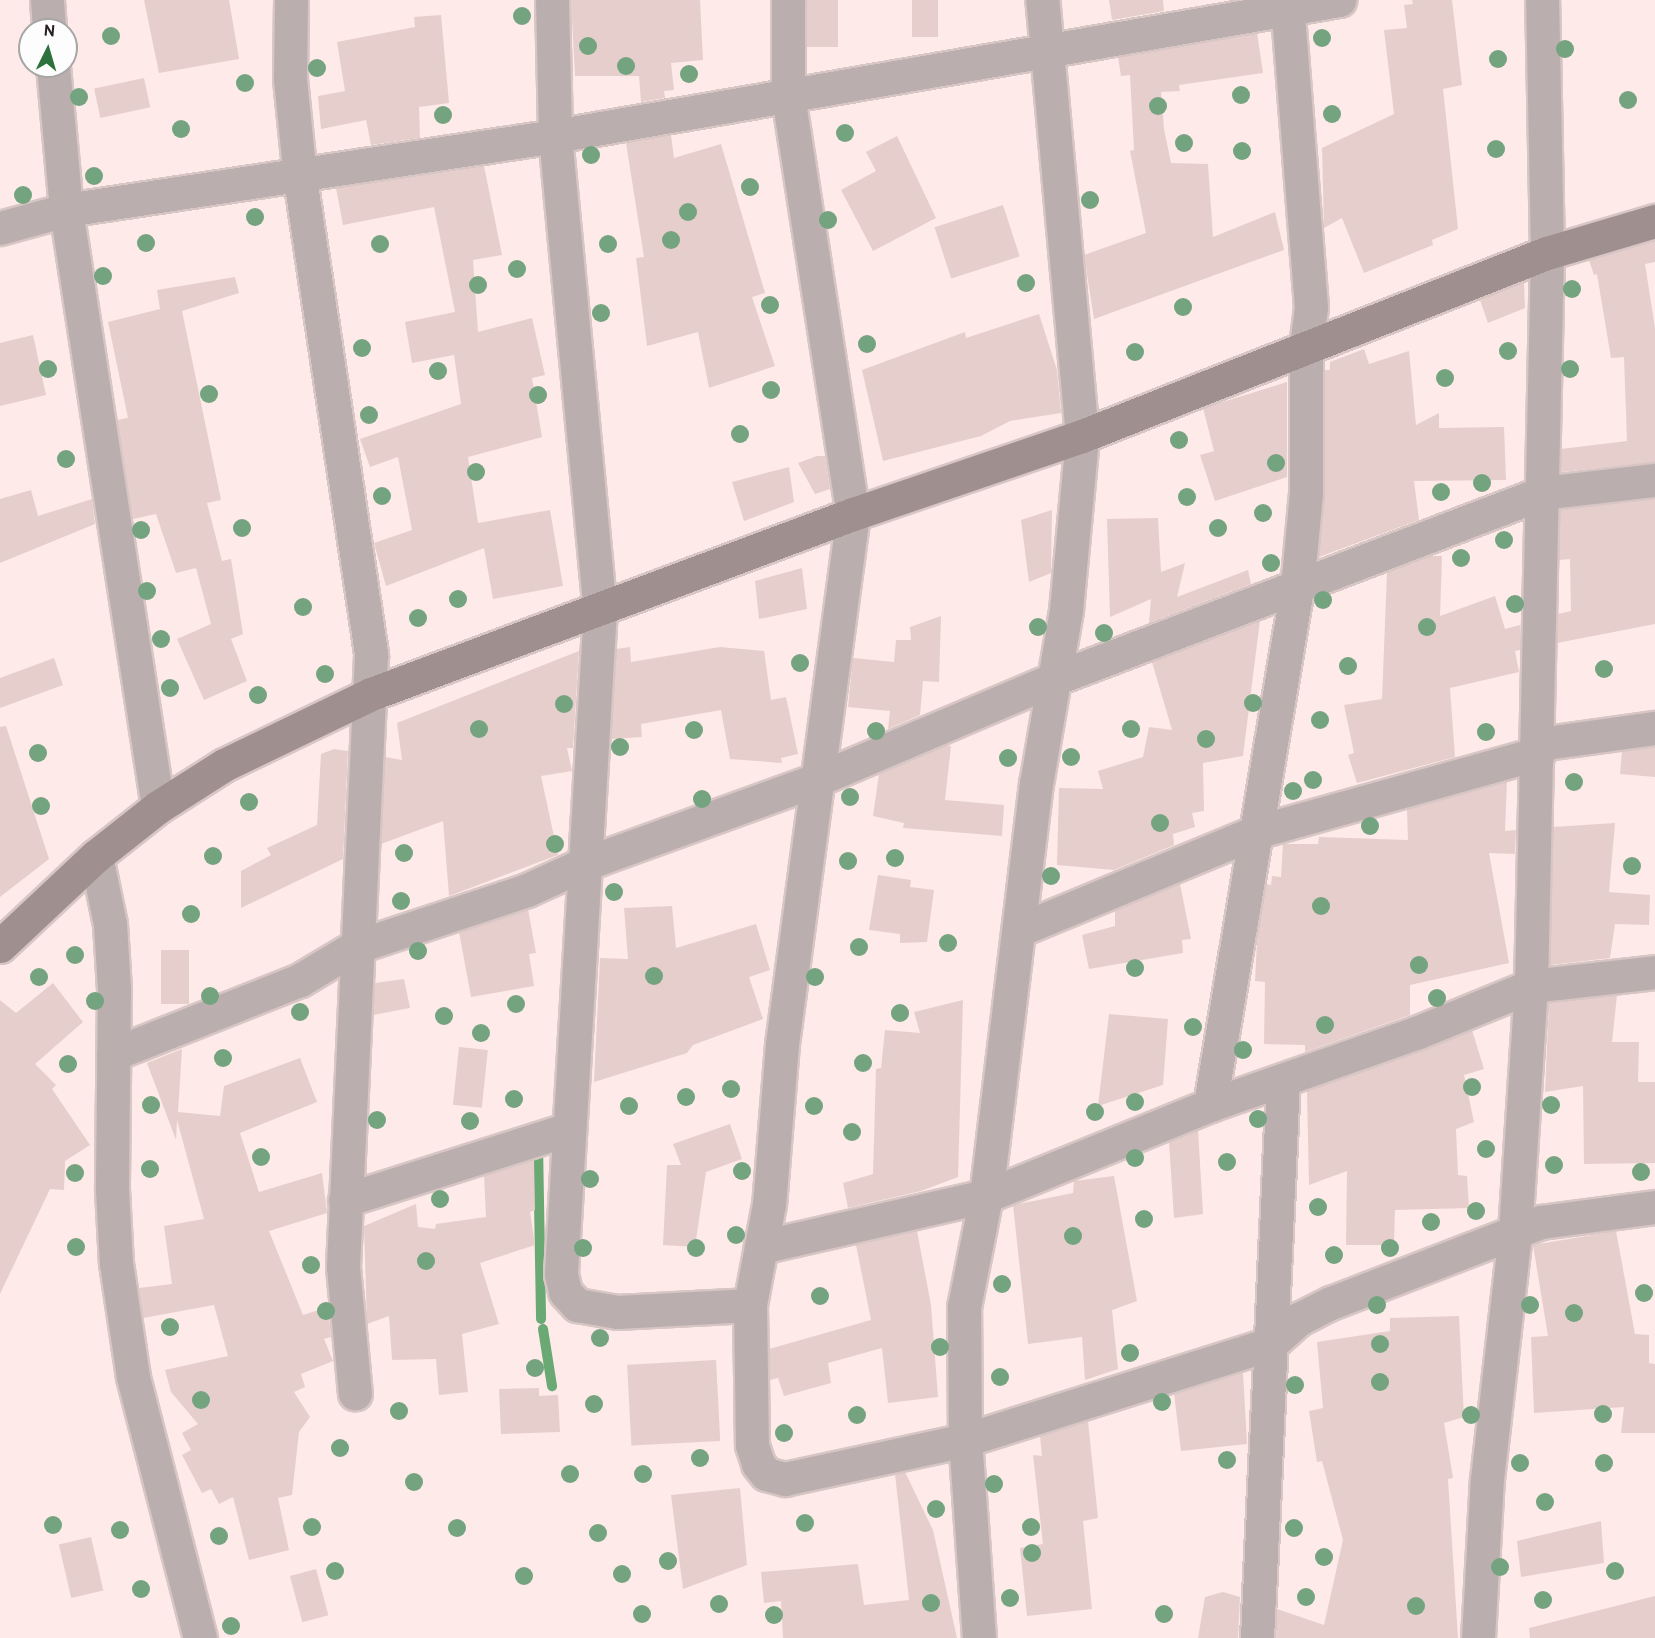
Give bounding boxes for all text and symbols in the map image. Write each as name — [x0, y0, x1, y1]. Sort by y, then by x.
north arrow — [18, 18, 78, 78]
text: N — [43, 22, 56, 43]

